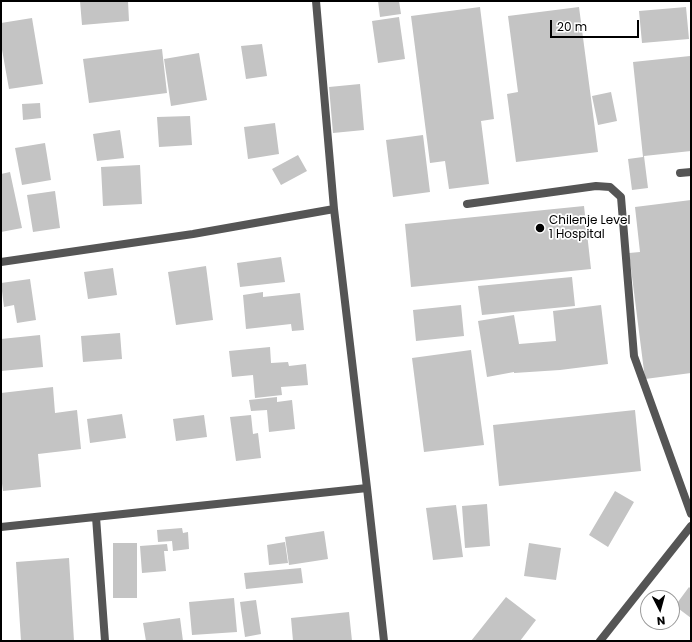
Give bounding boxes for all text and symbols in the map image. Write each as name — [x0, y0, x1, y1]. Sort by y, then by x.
scale bar — [552, 12, 641, 38]
text: 20 m — [557, 18, 587, 35]
place label: Chilenje Level 1 Hospital — [549, 214, 630, 242]
marker: Chilenje Level 1 Hospital — [534, 222, 546, 234]
north arrow — [640, 590, 680, 630]
text: N — [656, 613, 666, 629]

